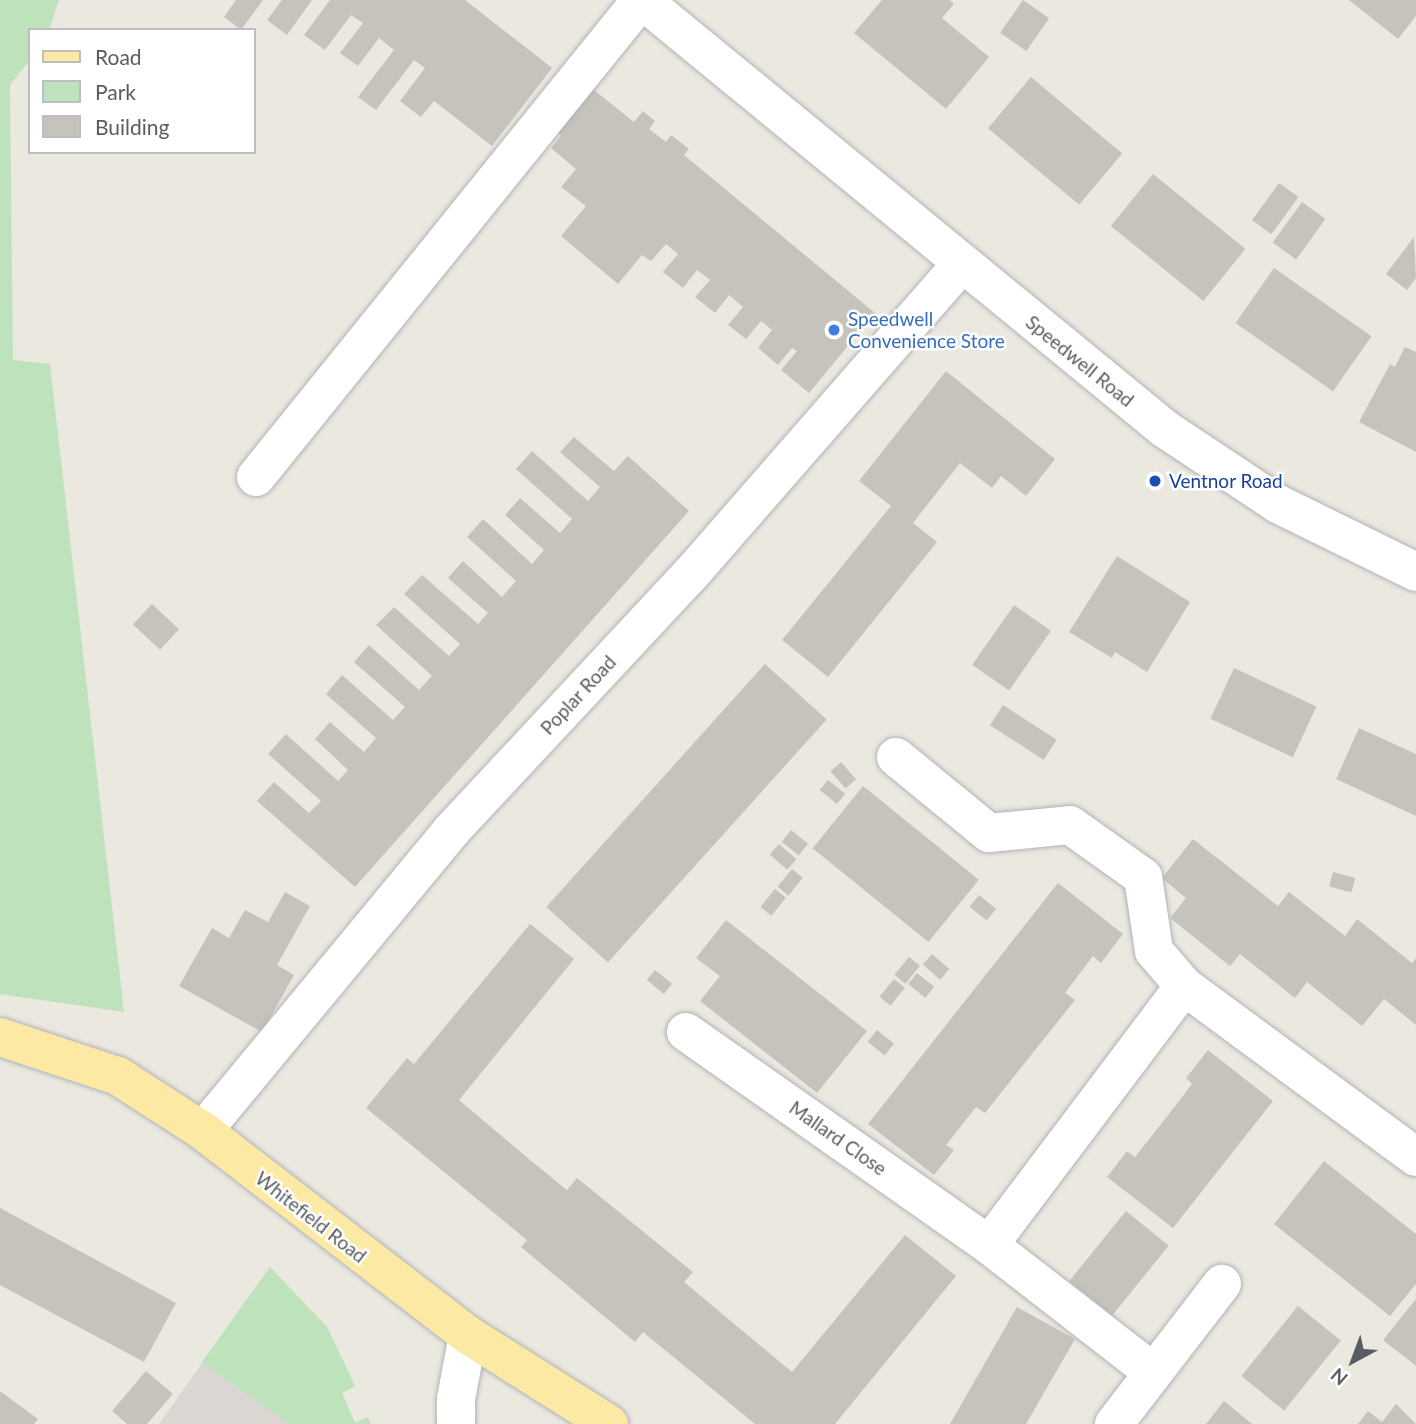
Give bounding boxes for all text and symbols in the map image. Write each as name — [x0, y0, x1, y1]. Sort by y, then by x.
legend — [28, 28, 256, 154]
text: Road — [95, 44, 142, 69]
text: Park — [95, 79, 136, 104]
text: Building — [95, 114, 170, 139]
place label: Speedwell Convenience Store — [848, 308, 1005, 352]
street label: Speedwell Road — [1021, 311, 1139, 411]
marker: Speedwell Convenience Store — [826, 322, 842, 338]
place label: Ventnor Road — [1169, 470, 1283, 492]
marker: Ventnor Road — [1147, 473, 1163, 489]
street label: Poplar Road — [536, 651, 620, 739]
street label: Mallard Close — [785, 1096, 891, 1180]
street label: Whitefield Road — [251, 1167, 371, 1267]
north arrow — [1318, 1326, 1388, 1396]
text: N — [1326, 1364, 1352, 1391]

